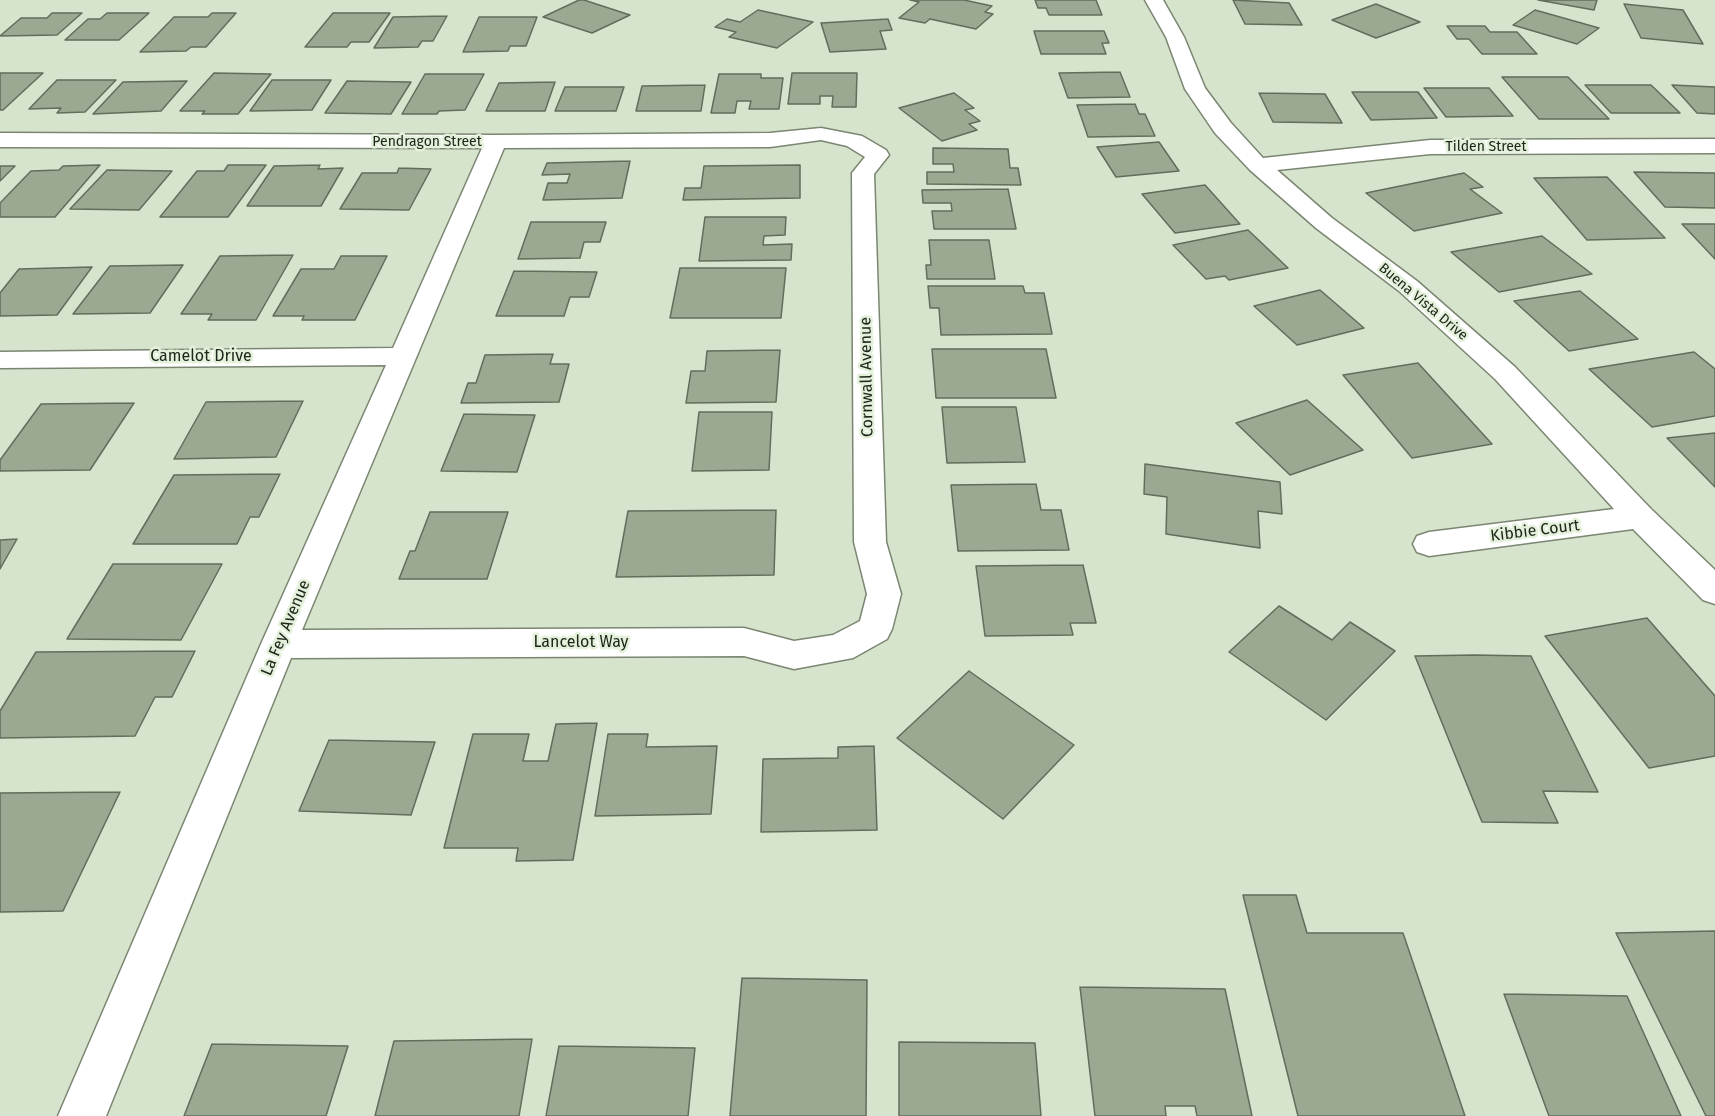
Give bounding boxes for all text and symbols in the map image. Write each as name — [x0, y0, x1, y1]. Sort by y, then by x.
street label: Pendragon Street — [372, 134, 482, 150]
street label: Tilden Street — [1445, 139, 1527, 155]
street label: Buena Vista Drive — [1375, 260, 1471, 344]
street label: Cornwall Avenue — [856, 317, 878, 437]
street label: Camelot Drive — [150, 347, 252, 367]
street label: Kibbie Court — [1489, 516, 1581, 546]
street label: La Fey Avenue — [257, 577, 315, 679]
street label: Lancelot Way — [534, 633, 628, 653]

